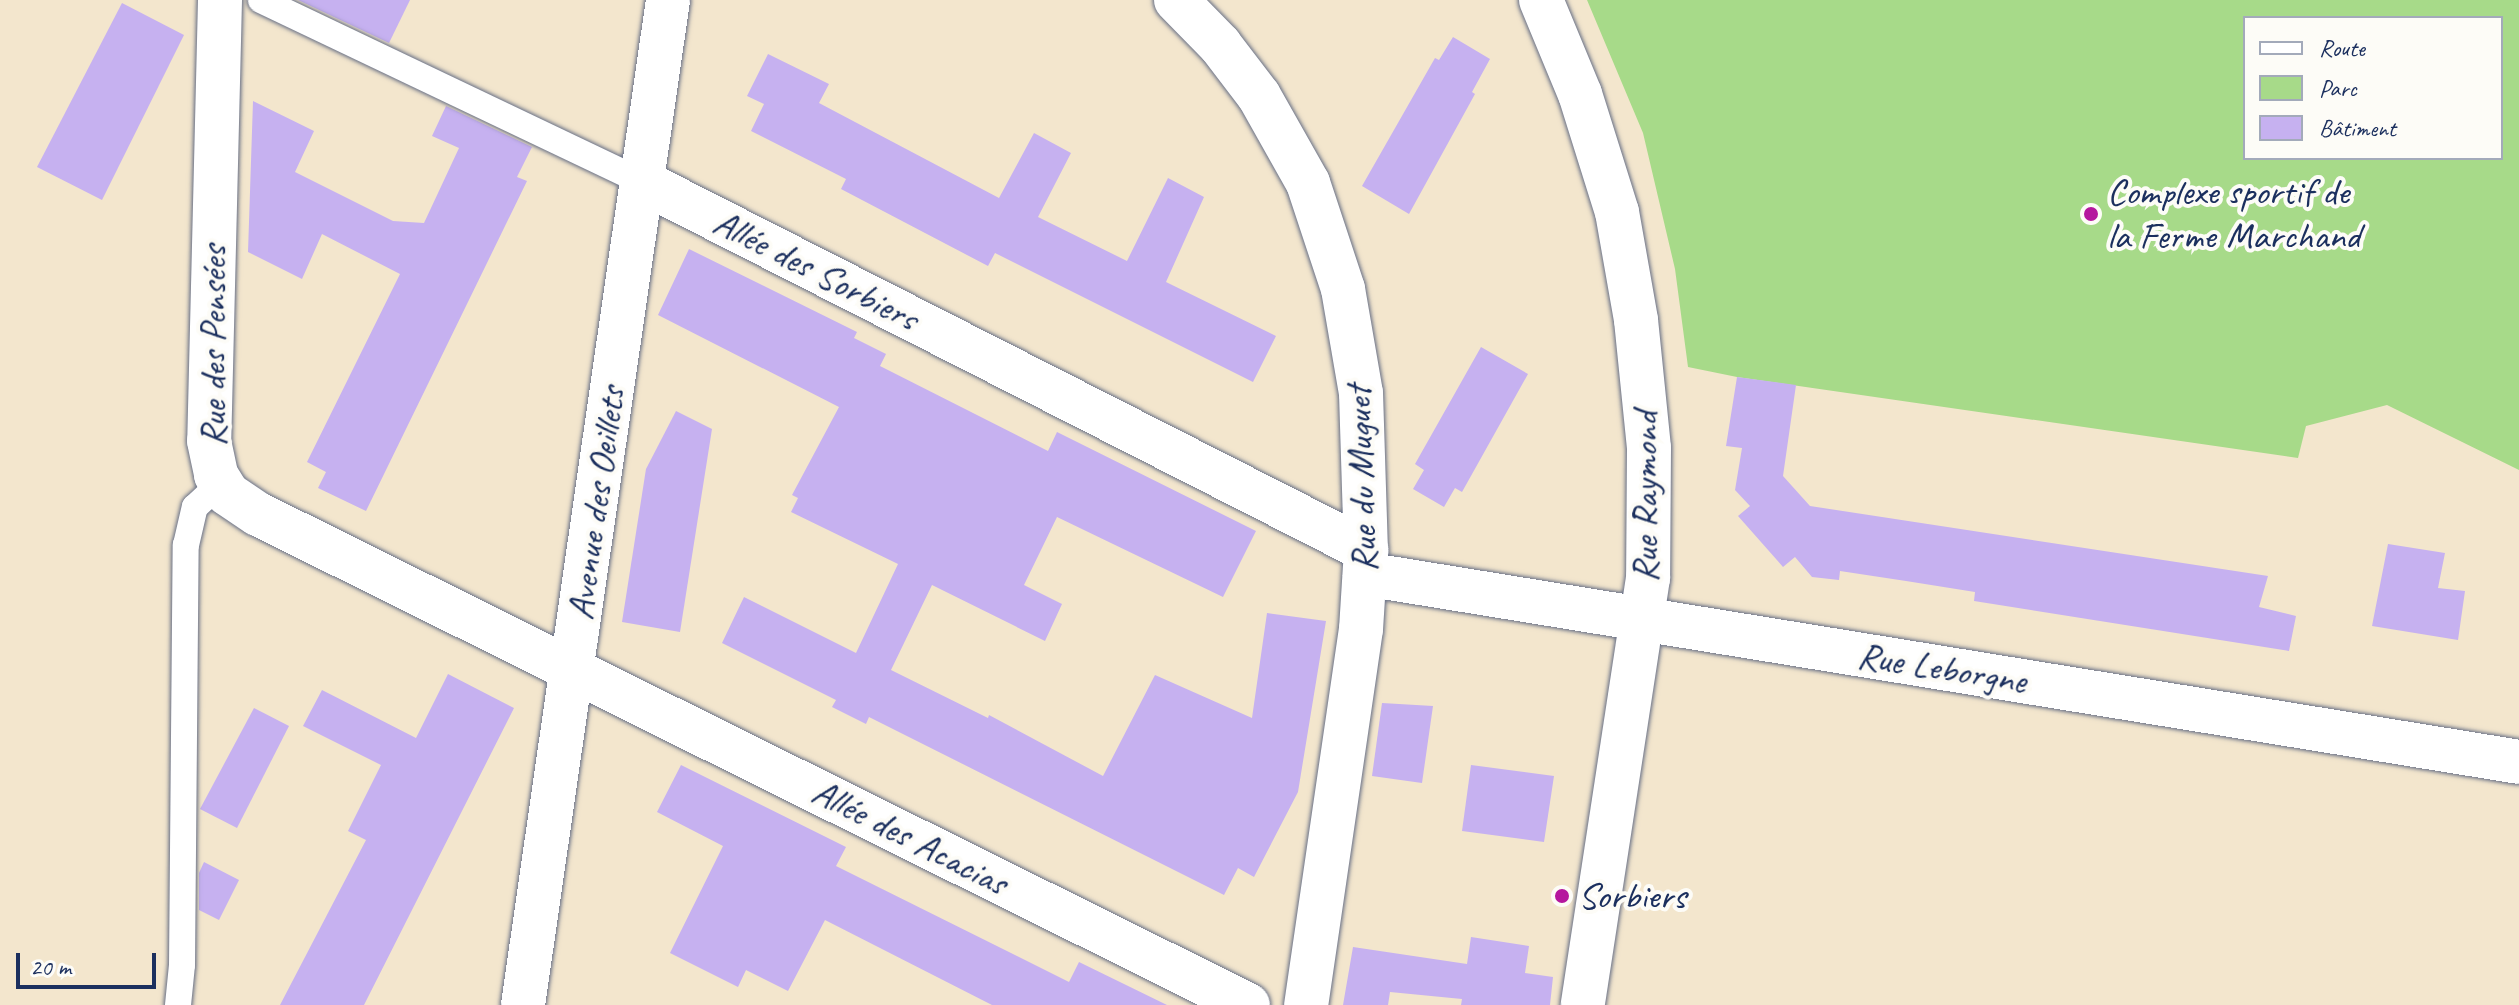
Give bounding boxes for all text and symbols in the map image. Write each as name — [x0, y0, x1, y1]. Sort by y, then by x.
legend — [2243, 16, 2503, 160]
text: Route — [2319, 33, 2365, 63]
text: Parc — [2319, 73, 2357, 103]
text: Bâtiment — [2319, 113, 2396, 143]
place label: Complexe sportif de la Ferme Marchand — [2107, 169, 2362, 258]
street label: Allée des Sorbiers — [706, 199, 926, 341]
marker: Complexe sportif de la Ferme Marchand — [2082, 205, 2100, 223]
street label: Rue des Pensées — [190, 245, 236, 447]
street label: Avenue des Oeillets — [557, 383, 635, 623]
street label: Rue du Muguet — [1335, 385, 1387, 573]
street label: Rue Raymond — [1622, 411, 1668, 583]
street label: Rue Leborgne — [1854, 632, 2030, 704]
street label: Allée des Acacias — [805, 768, 1015, 906]
place label: Sorbiers — [1578, 873, 1686, 919]
marker: Sorbiers — [1553, 887, 1571, 905]
scale bar — [20, 937, 160, 987]
text: 20 m — [30, 952, 71, 982]

